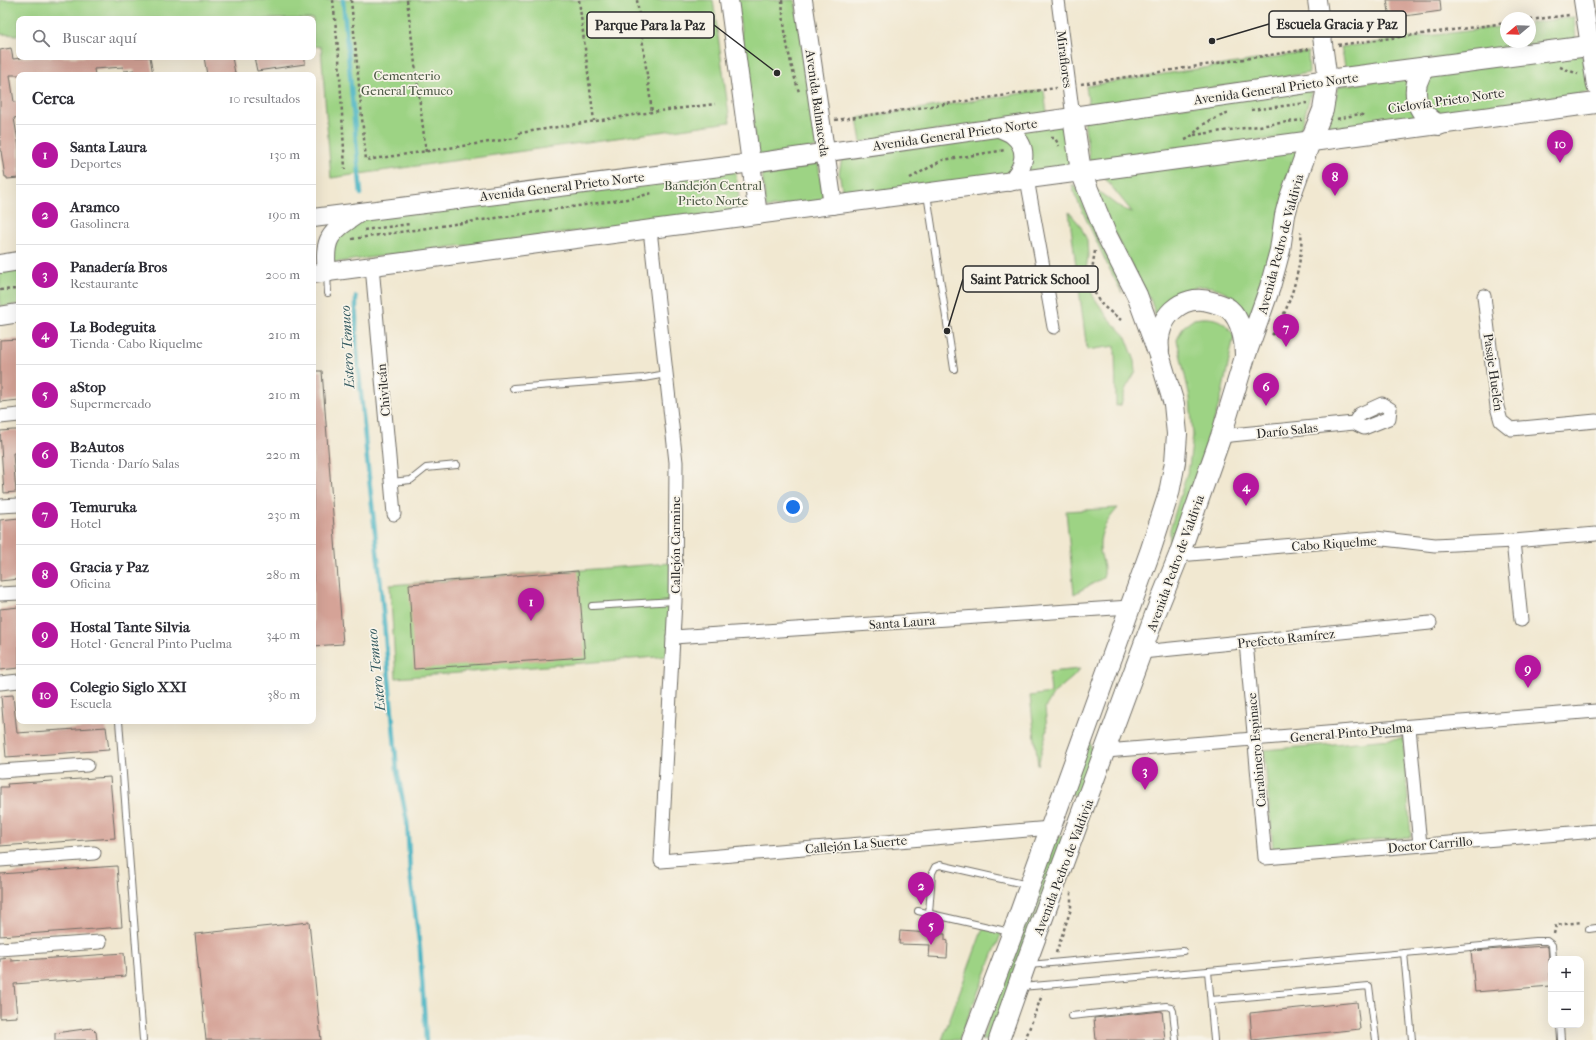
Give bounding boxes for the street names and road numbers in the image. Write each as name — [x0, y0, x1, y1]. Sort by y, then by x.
street label: Miraflores — [1054, 29, 1075, 89]
street label: Avenida Balmaceda — [802, 47, 833, 159]
street label: Avenida General Prieto Norte — [1192, 69, 1360, 108]
street label: Ciclovía Prieto Norte — [1387, 85, 1506, 116]
street label: Avenida General Prieto Norte — [871, 115, 1039, 154]
street label: Avenida General Prieto Norte — [478, 169, 646, 204]
street label: Avenida Pedro de Valdivia — [1254, 171, 1307, 317]
street label: Pasaje Huelén — [1481, 332, 1506, 412]
street label: Chivilcán — [374, 363, 393, 417]
street label: Darío Salas — [1256, 420, 1319, 441]
street label: Avenida Pedro de Valdivia — [1143, 492, 1208, 635]
street label: Callejón Carmine — [668, 496, 683, 594]
street label: Cabo Riquelme — [1291, 533, 1378, 554]
street label: Santa Laura — [868, 613, 937, 632]
street label: Prefecto Ramírez — [1237, 626, 1336, 651]
street label: Carabinero Espinace — [1244, 692, 1269, 808]
street label: General Pinto Puelma — [1289, 720, 1414, 745]
street label: Avenida Pedro de Valdivia — [1030, 796, 1097, 938]
street label: Callejón La Suerte — [805, 833, 908, 856]
street label: Doctor Carrillo — [1387, 833, 1473, 856]

